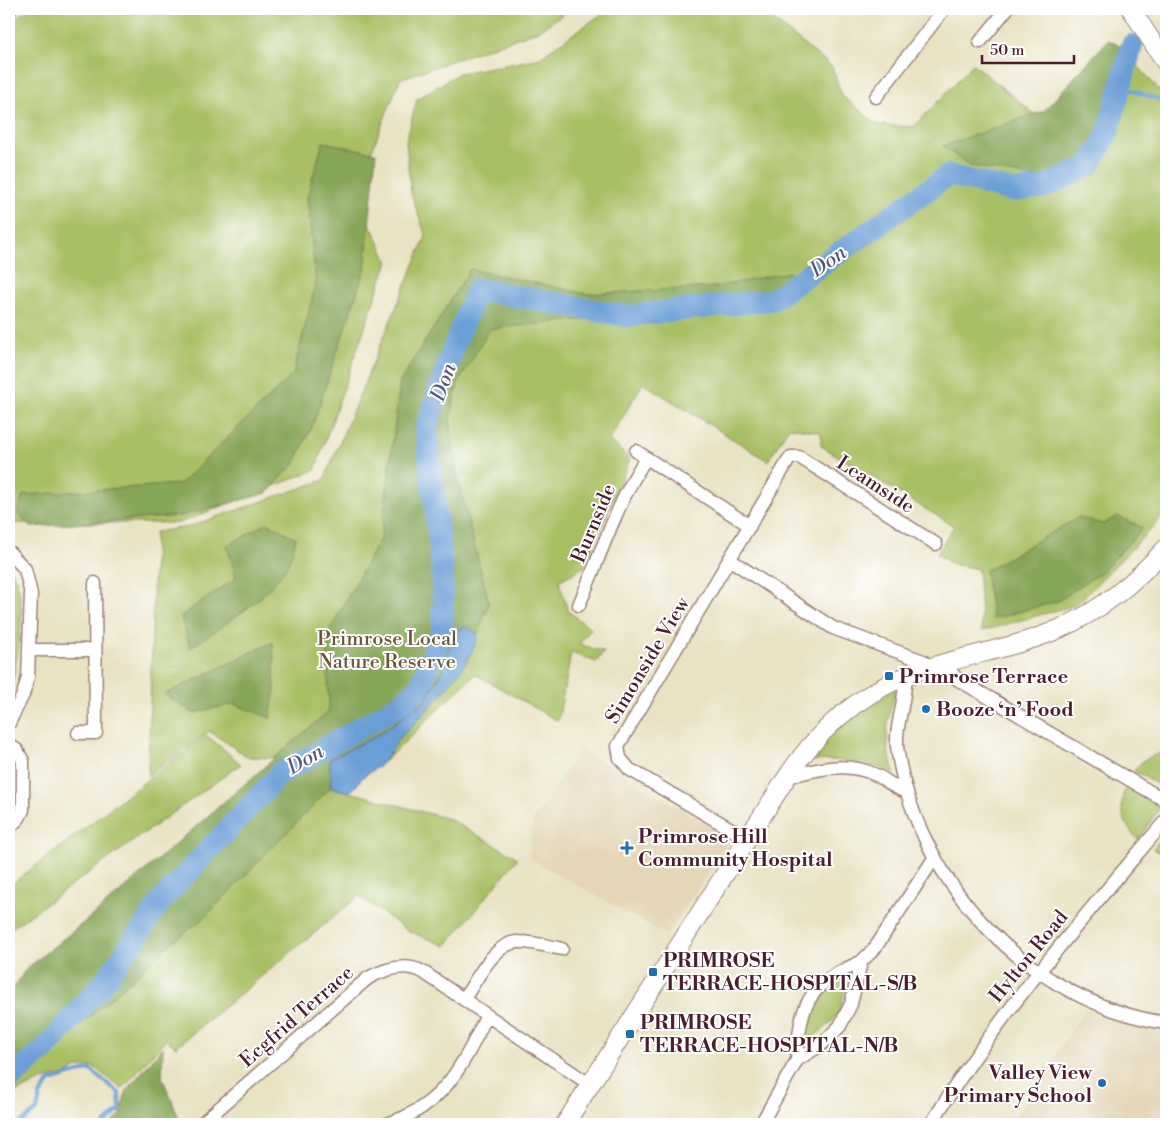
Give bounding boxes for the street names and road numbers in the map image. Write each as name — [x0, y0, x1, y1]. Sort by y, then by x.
street label: Leamside — [832, 451, 919, 520]
street label: Burnside — [566, 480, 622, 568]
street label: Simonside View — [601, 592, 697, 729]
street label: Hylton Road — [984, 905, 1074, 1008]
street label: Ecgfrid Terrace — [235, 961, 359, 1073]

